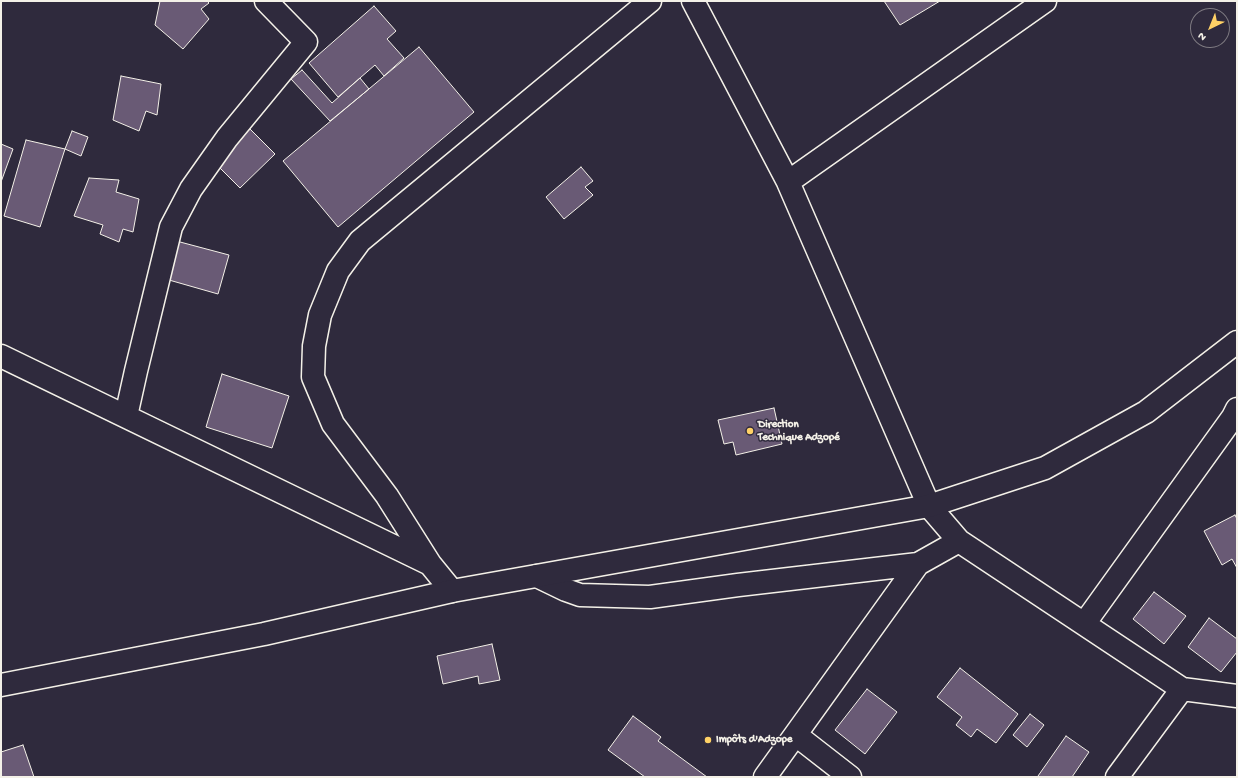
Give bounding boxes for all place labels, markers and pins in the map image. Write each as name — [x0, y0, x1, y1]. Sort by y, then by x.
place label: Direction Technique Adzopé — [758, 418, 840, 444]
marker: Direction Technique Adzopé — [745, 426, 755, 436]
place label: Impôts d'Adzope — [716, 733, 793, 747]
marker: Impôts d'Adzope — [703, 735, 713, 745]

